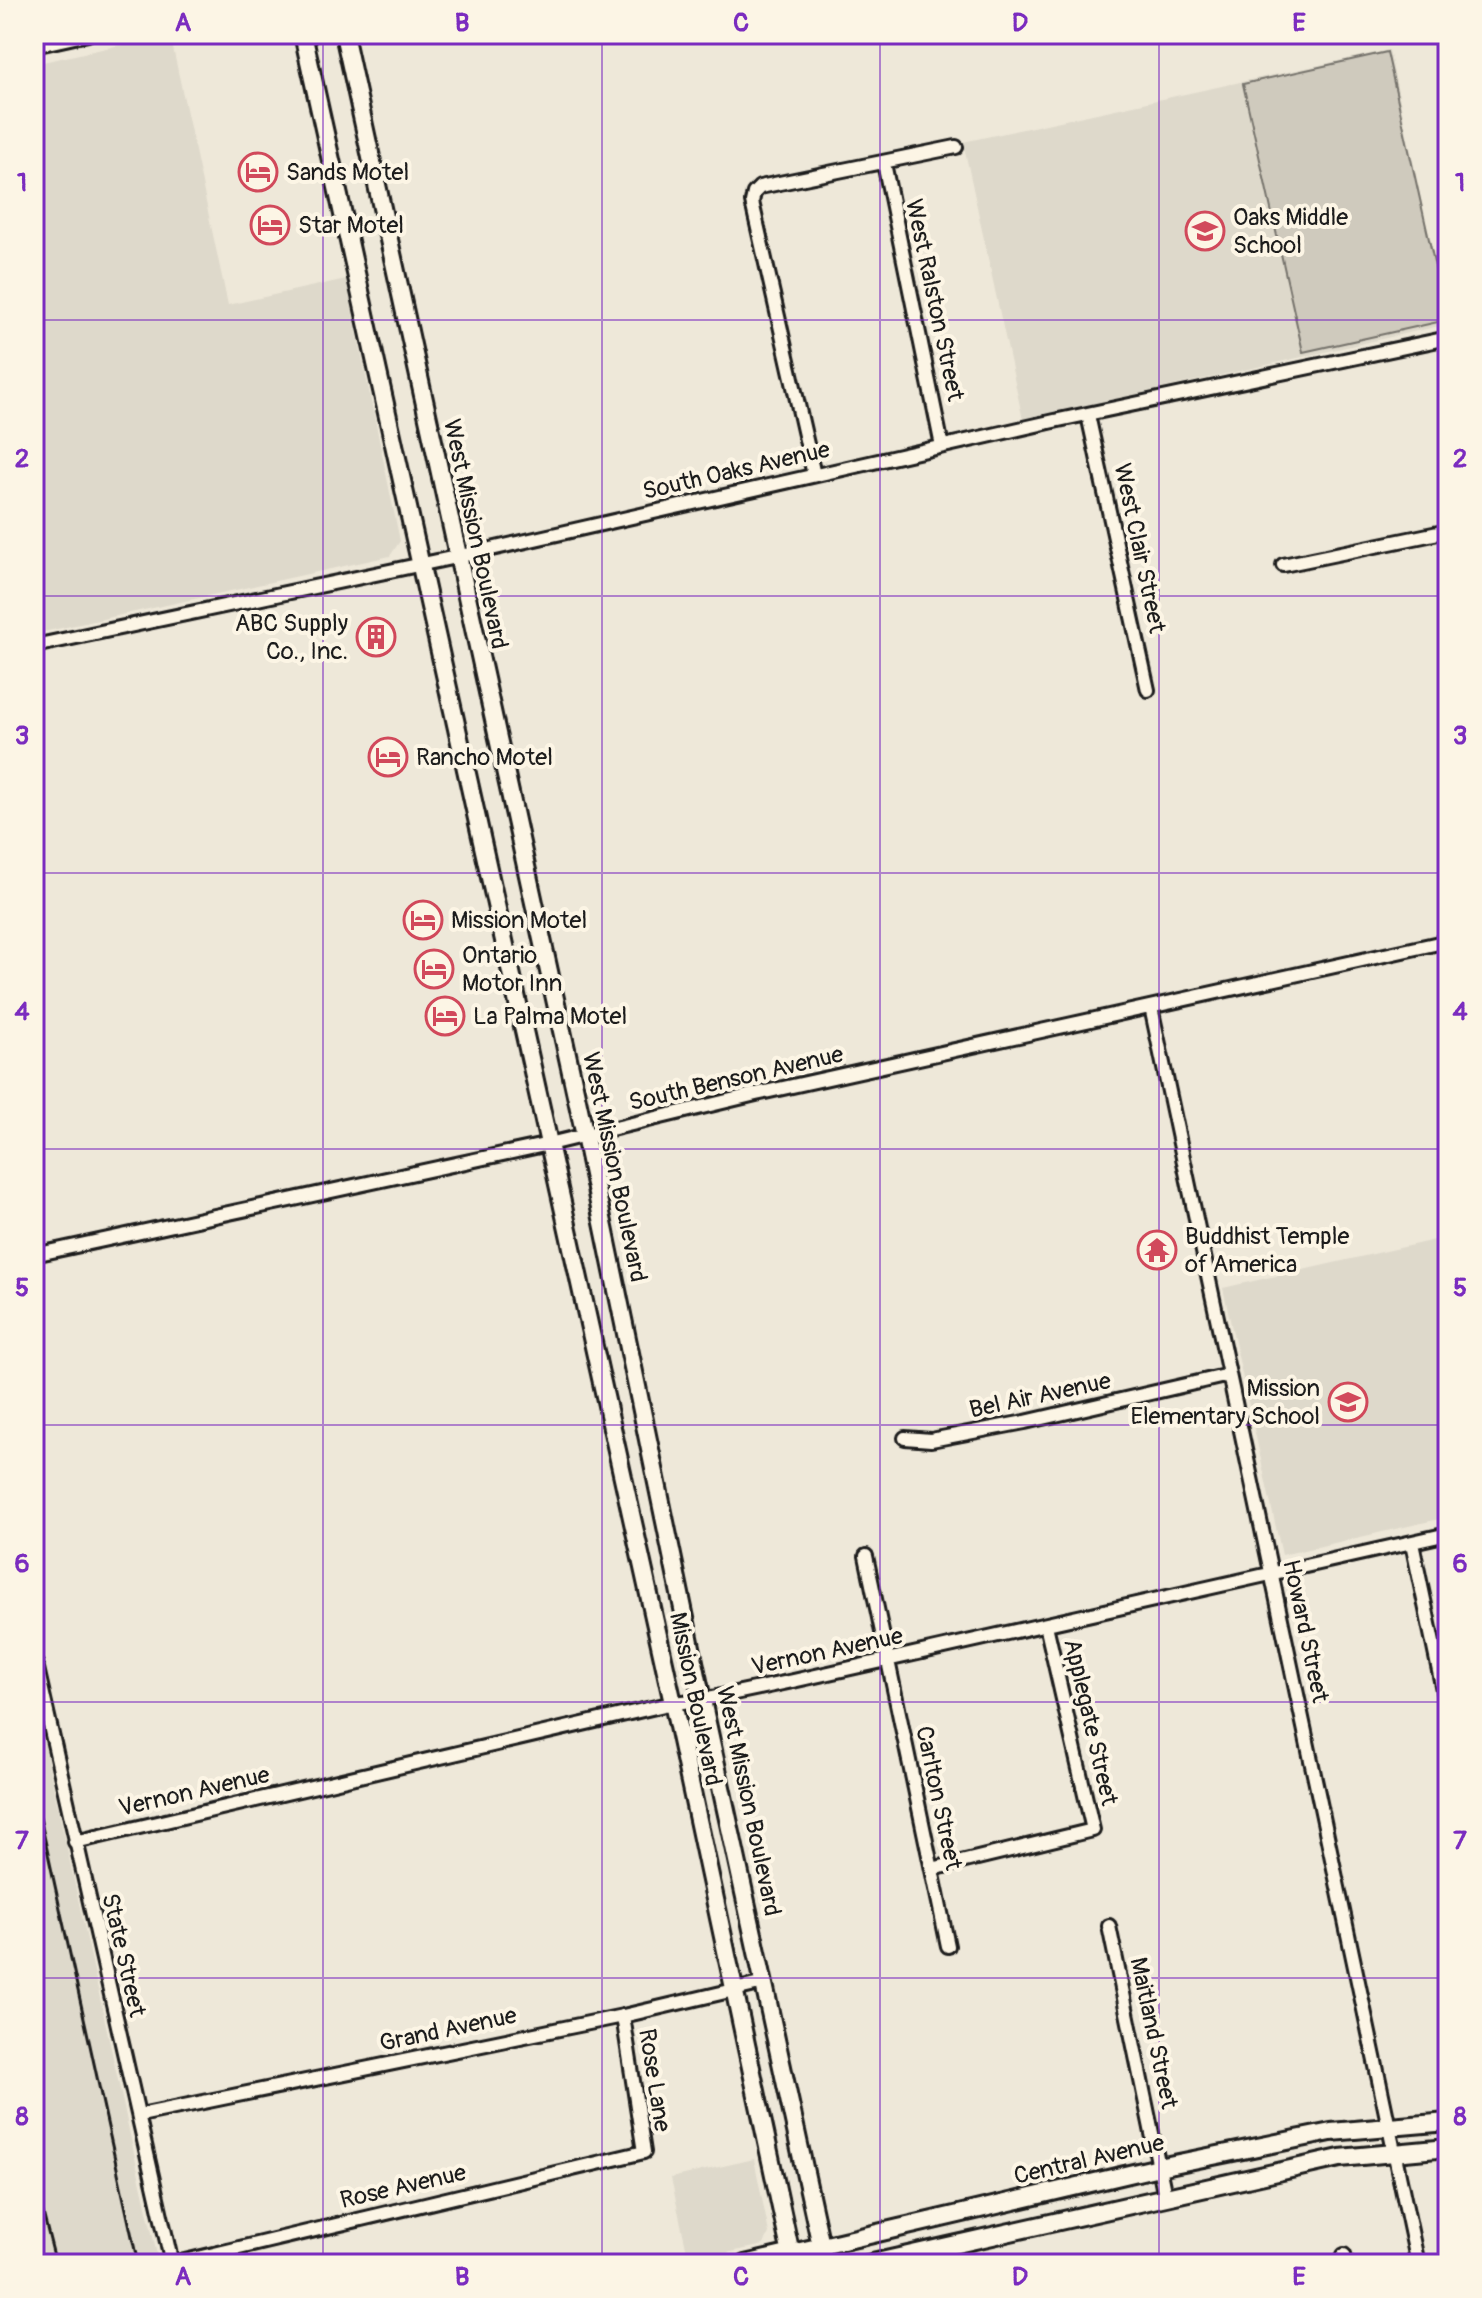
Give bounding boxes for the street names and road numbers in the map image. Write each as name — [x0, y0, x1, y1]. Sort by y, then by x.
street label: West Ralston Street — [899, 197, 970, 404]
street label: West Mission Boulevard — [437, 416, 514, 652]
street label: South Oaks Avenue — [640, 435, 833, 506]
street label: West Clair Street — [1107, 461, 1172, 636]
street label: South Benson Avenue — [626, 1040, 846, 1117]
street label: West Mission Boulevard — [576, 1049, 653, 1285]
street label: Bel Air Avenue — [967, 1366, 1114, 1425]
street label: Howard Street — [1276, 1557, 1335, 1706]
street label: Mission Boulevard — [663, 1610, 728, 1789]
street label: Vernon Avenue — [749, 1621, 906, 1682]
street label: Applegate Street — [1057, 1636, 1124, 1809]
street label: West Mission Boulevard — [710, 1683, 787, 1919]
street label: Carlton Street — [909, 1723, 968, 1873]
street label: Vernon Avenue — [116, 1760, 273, 1823]
street label: State Street — [95, 1891, 152, 2020]
street label: Maitland Street — [1123, 1955, 1184, 2112]
street label: Grand Avenue — [377, 2001, 519, 2058]
street label: Rose Lane — [632, 2026, 677, 2134]
street label: Central Avenue — [1011, 2128, 1167, 2191]
street label: Rose Avenue — [337, 2158, 469, 2215]

